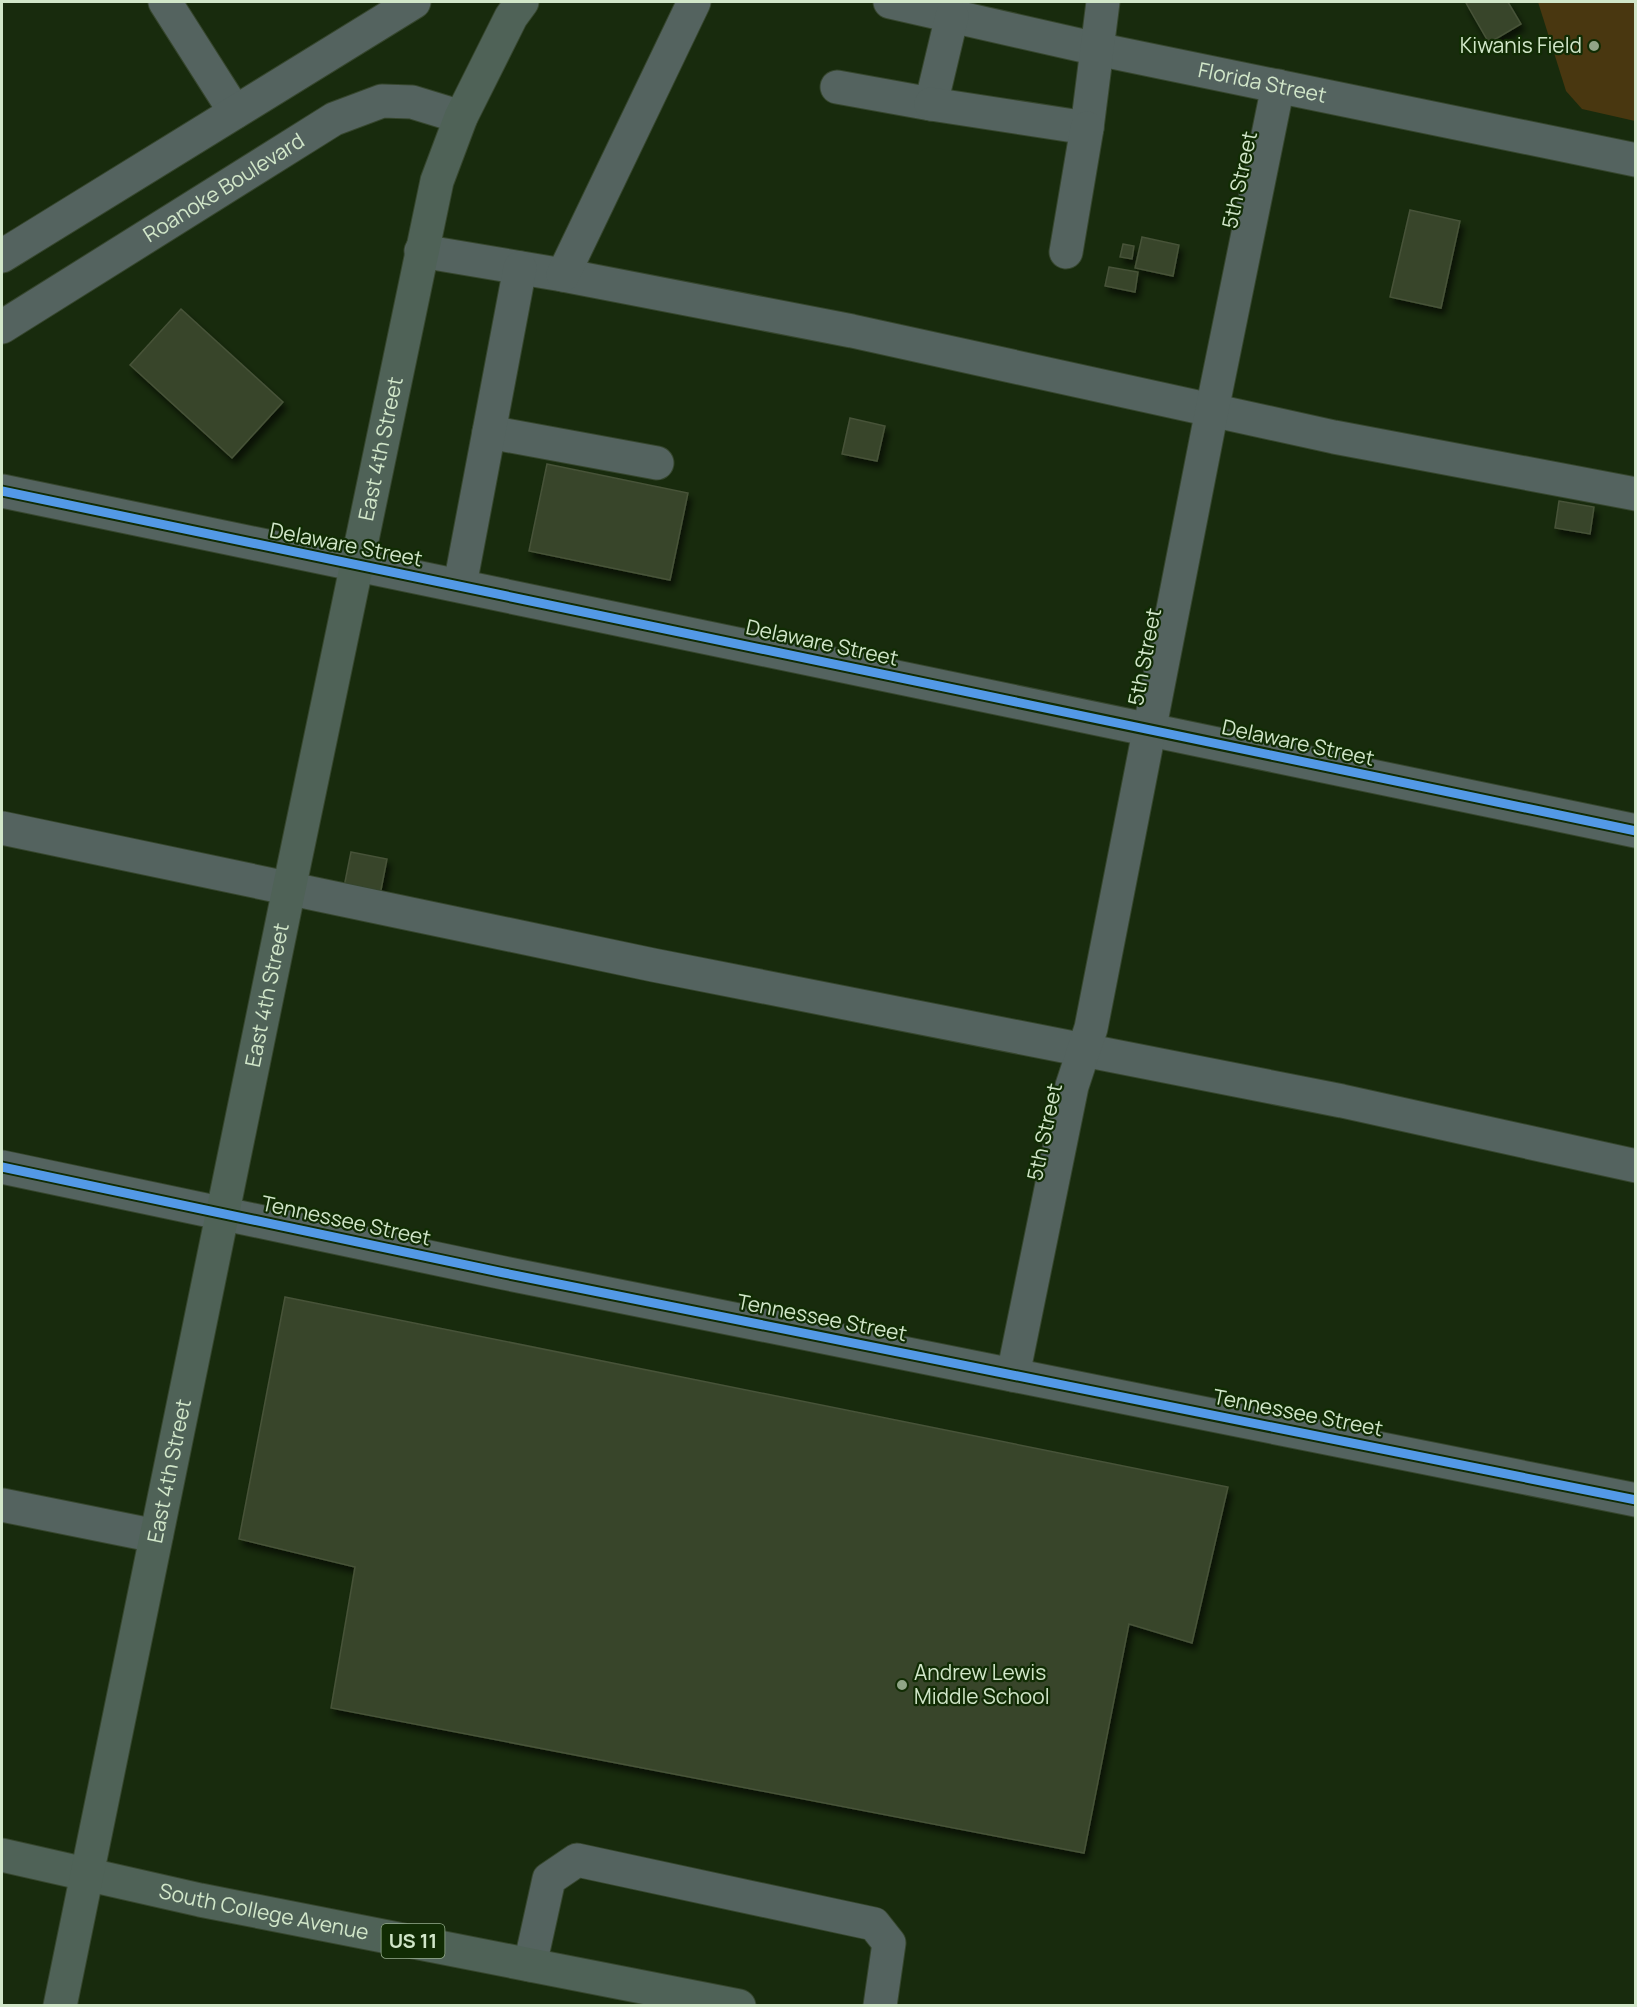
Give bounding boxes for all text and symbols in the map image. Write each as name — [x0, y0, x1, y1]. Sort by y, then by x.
place label: Kiwanis Field — [1460, 31, 1582, 59]
marker: Kiwanis Field — [1587, 39, 1601, 53]
street label: Florida Street — [1196, 55, 1329, 109]
street label: Roanoke Boulevard — [138, 126, 309, 248]
street label: 5th Street — [1215, 129, 1263, 231]
street label: East 4th Street — [351, 374, 409, 523]
street label: Delaware Street — [267, 515, 425, 573]
street label: 5th Street — [1121, 606, 1167, 708]
street label: Delaware Street — [743, 612, 901, 672]
street label: Delaware Street — [1219, 712, 1377, 772]
street label: East 4th Street — [238, 920, 295, 1069]
street label: 5th Street — [1020, 1081, 1068, 1183]
street label: Tennessee Street — [259, 1188, 433, 1252]
street label: Tennessee Street — [735, 1287, 909, 1347]
street label: Tennessee Street — [1211, 1382, 1385, 1442]
street label: East 4th Street — [140, 1396, 197, 1546]
place label: Andrew Lewis Middle School — [914, 1658, 1050, 1710]
marker: Andrew Lewis Middle School — [895, 1678, 909, 1692]
street label: South College Avenue — [156, 1876, 371, 1946]
road number: US 11 — [382, 1924, 444, 1958]

